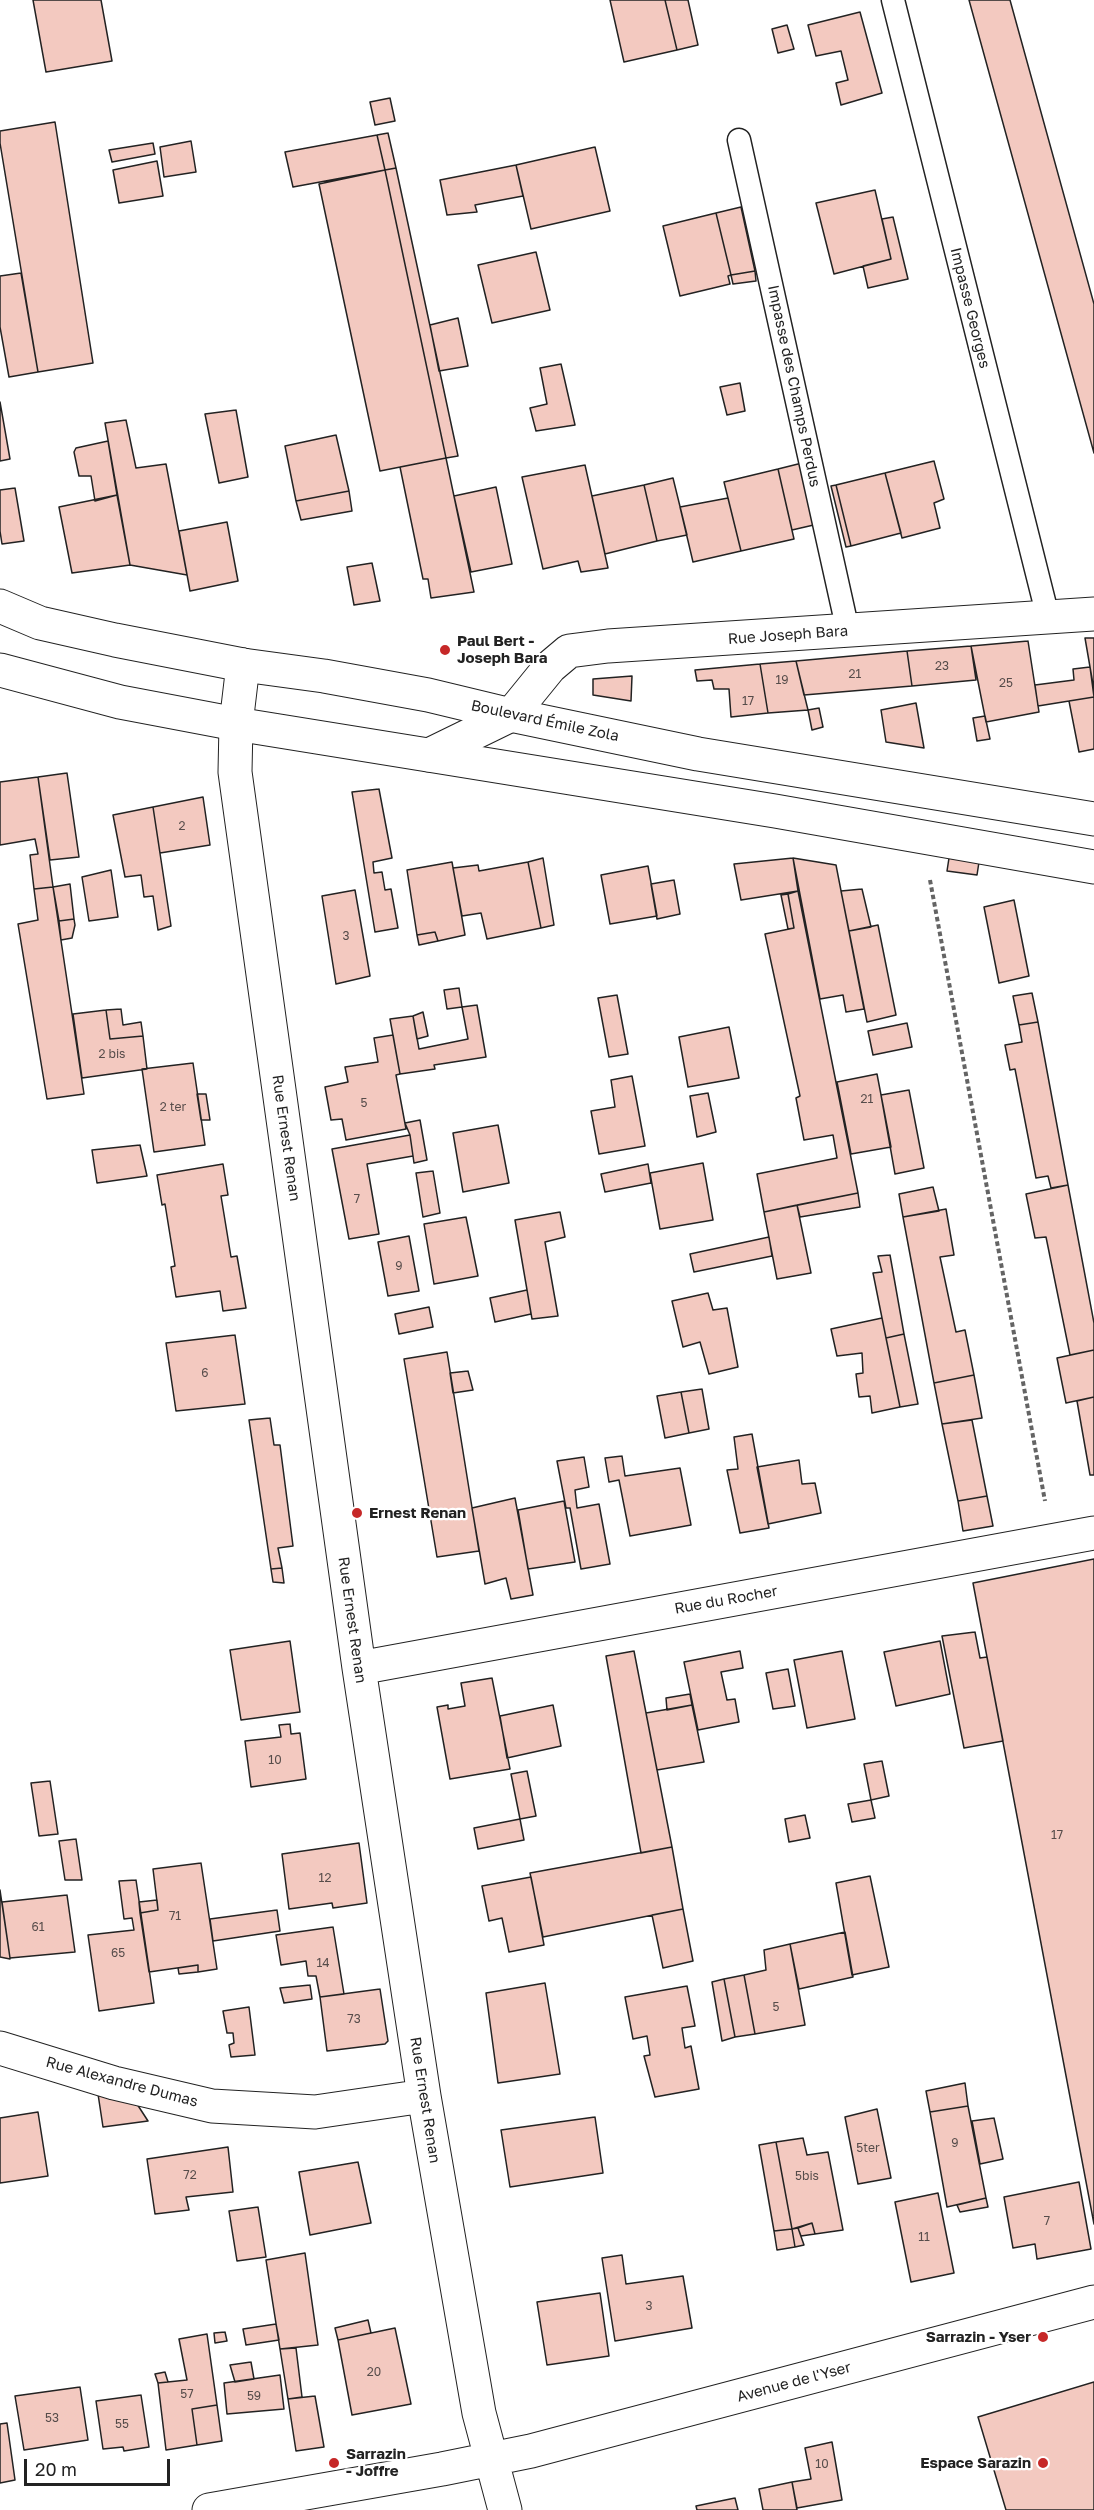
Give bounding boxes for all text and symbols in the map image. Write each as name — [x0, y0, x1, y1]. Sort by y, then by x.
street label: Impasse Georges — [946, 246, 994, 370]
street label: Impasse des Champs Perdus — [764, 283, 824, 489]
street label: Rue Joseph Bara — [727, 622, 849, 648]
place label: Paul Bert - Joseph Bara — [457, 632, 547, 667]
marker: Paul Bert - Joseph Bara — [438, 643, 452, 657]
house number: 23 — [935, 659, 949, 673]
house number: 21 — [849, 667, 861, 681]
house number: 19 — [775, 673, 789, 687]
house number: 25 — [999, 676, 1013, 690]
house number: 17 — [742, 694, 754, 708]
street label: Boulevard Émile Zola — [469, 697, 621, 745]
house number: 2 — [179, 819, 185, 833]
house number: 3 — [342, 929, 350, 943]
house number: 2 bis — [99, 1047, 125, 1061]
street label: Rue Ernest Renan — [268, 1074, 304, 1202]
house number: 21 — [861, 1092, 873, 1106]
house number: 5 — [361, 1096, 367, 1110]
house number: 2 ter — [160, 1100, 186, 1114]
house number: 7 — [354, 1192, 360, 1206]
house number: 9 — [395, 1259, 403, 1273]
house number: 6 — [201, 1366, 209, 1380]
place label: Ernest Renan — [369, 1504, 466, 1522]
marker: Ernest Renan — [350, 1506, 364, 1520]
street label: Rue Ernest Renan — [334, 1556, 370, 1684]
street label: Rue du Rocher — [673, 1582, 779, 1618]
house number: 10 — [268, 1753, 282, 1767]
house number: 17 — [1051, 1828, 1063, 1842]
house number: 12 — [319, 1871, 331, 1885]
house number: 71 — [169, 1909, 181, 1923]
house number: 61 — [31, 1920, 45, 1934]
house number: 65 — [111, 1946, 125, 1960]
house number: 14 — [316, 1956, 330, 1970]
house number: 5 — [773, 2000, 779, 2014]
house number: 73 — [347, 2012, 361, 2026]
street label: Rue Ernest Renan — [406, 2036, 444, 2164]
street label: Rue Alexandre Dumas — [44, 2053, 200, 2111]
house number: 9 — [951, 2136, 959, 2150]
house number: 5ter — [856, 2141, 880, 2155]
house number: 72 — [183, 2168, 197, 2182]
house number: 5bis — [795, 2169, 819, 2183]
house number: 7 — [1044, 2214, 1050, 2228]
house number: 11 — [918, 2230, 930, 2244]
house number: 3 — [645, 2299, 653, 2313]
place label: Sarrazin - Yser — [926, 2328, 1031, 2346]
marker: Sarrazin - Yser — [1036, 2330, 1050, 2344]
street label: Avenue de l'Yser — [735, 2358, 853, 2406]
house number: 20 — [367, 2365, 381, 2379]
house number: 57 — [180, 2387, 194, 2401]
house number: 59 — [247, 2389, 261, 2403]
house number: 53 — [45, 2411, 59, 2425]
house number: 55 — [115, 2417, 129, 2431]
place label: Sarrazin - Joffre — [346, 2445, 406, 2480]
scale bar — [27, 2447, 172, 2485]
place label: Espace Sarazin — [920, 2454, 1031, 2472]
marker: Sarrazin - Joffre — [327, 2456, 341, 2470]
marker: Espace Sarazin — [1036, 2456, 1050, 2470]
house number: 10 — [815, 2457, 829, 2471]
text: 20 m — [35, 2458, 77, 2480]

